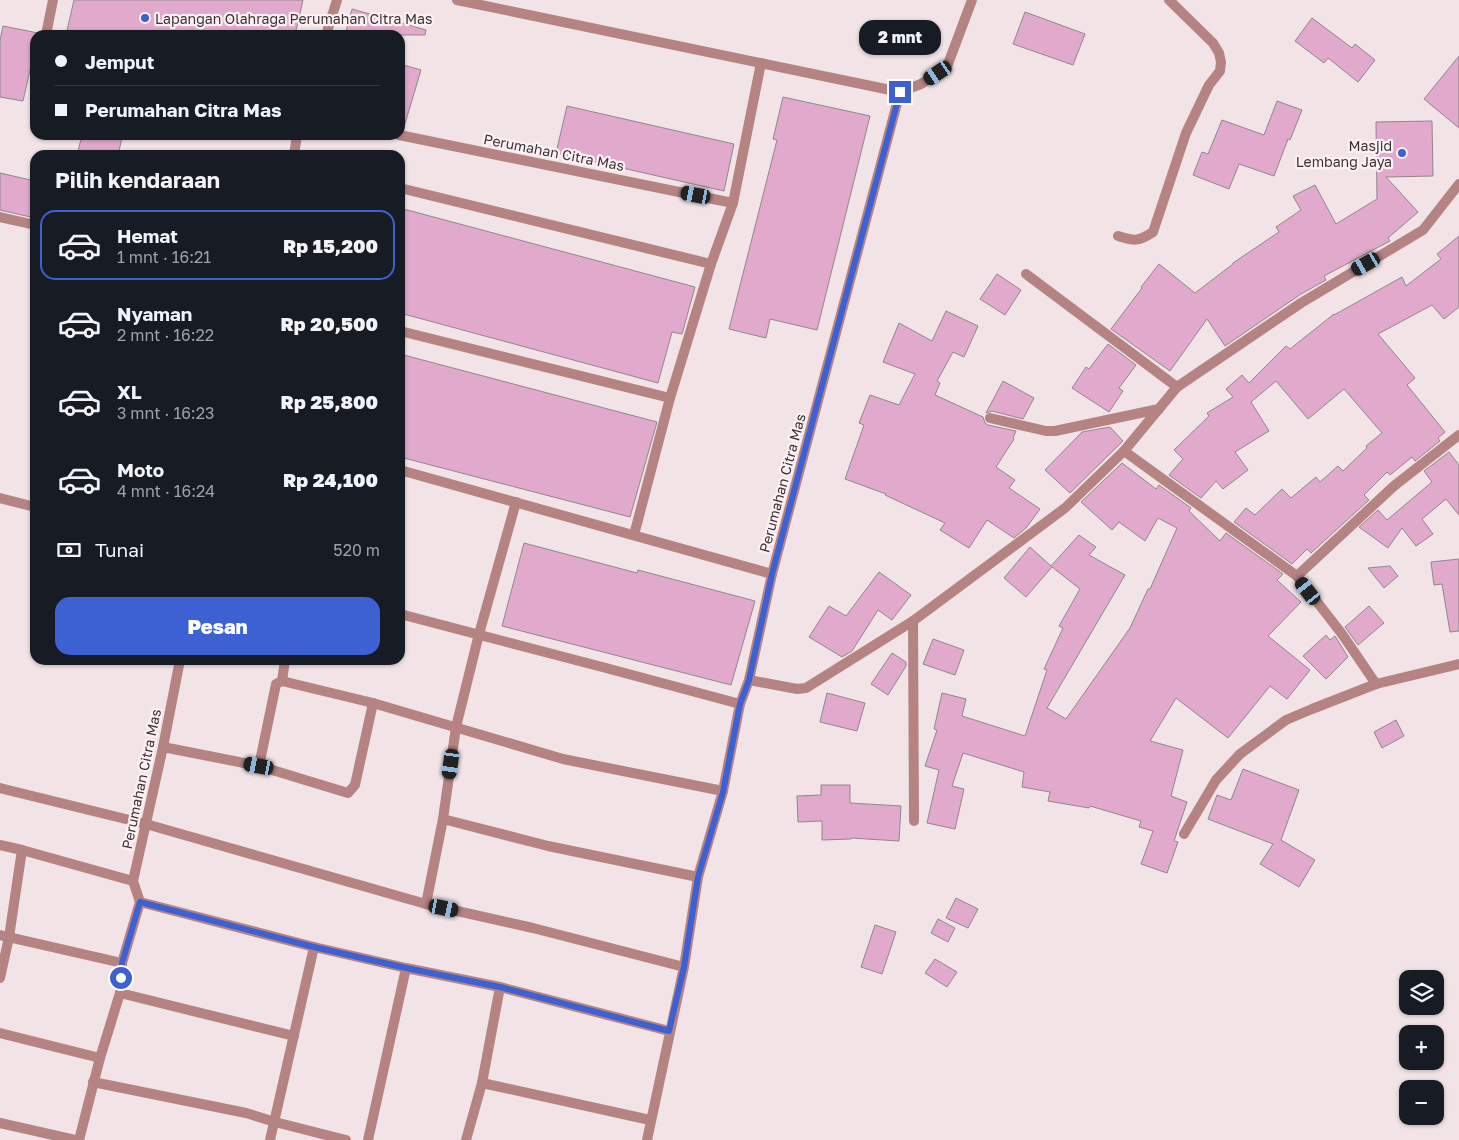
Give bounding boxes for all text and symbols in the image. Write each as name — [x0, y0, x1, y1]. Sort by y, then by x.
place label: Lapangan Olahraga Perumahan Citra Mas — [155, 10, 432, 27]
marker: Lapangan Olahraga Perumahan Citra Mas — [139, 12, 151, 24]
callout: 2 mnt — [859, 19, 941, 54]
text: 2 mnt — [878, 27, 922, 47]
text: Jemput — [85, 50, 154, 73]
car — [921, 58, 954, 88]
route end — [889, 81, 911, 103]
text: Perumahan Citra Mas — [85, 98, 282, 121]
street label: Perumahan Citra Mas — [482, 130, 626, 174]
place label: Masjid Lembang Jaya — [1296, 137, 1392, 170]
marker: Masjid Lembang Jaya — [1396, 147, 1408, 159]
text: Pilih kendaraan — [55, 166, 220, 193]
car — [679, 185, 712, 205]
icon: car — [57, 223, 102, 268]
text: Hemat — [117, 224, 178, 247]
text: Rp 15,200 — [283, 234, 378, 257]
text: 1 mnt · 16:21 — [117, 247, 211, 267]
car — [1349, 250, 1382, 278]
icon: car — [57, 301, 102, 346]
text: Nyaman — [117, 302, 192, 325]
text: Rp 20,500 — [281, 312, 378, 335]
text: 2 mnt · 16:22 — [117, 325, 214, 345]
icon: car — [57, 379, 102, 424]
text: XL — [117, 380, 142, 403]
text: Rp 25,800 — [281, 390, 378, 413]
text: 3 mnt · 16:23 — [117, 403, 214, 423]
street label: Perumahan Citra Mas — [755, 412, 809, 554]
icon: car — [57, 457, 102, 502]
text: Moto — [117, 458, 164, 481]
text: Rp 24,100 — [283, 468, 378, 491]
text: 4 mnt · 16:24 — [117, 481, 215, 501]
icon: cash — [55, 536, 83, 564]
text: Tunai — [95, 538, 144, 561]
text: 520 m — [333, 540, 380, 560]
car — [1292, 575, 1323, 607]
button: Pesan — [55, 597, 380, 655]
street label: Perumahan Citra Mas — [118, 707, 164, 851]
car — [441, 748, 460, 780]
car — [242, 756, 275, 776]
car — [427, 898, 460, 918]
route start — [110, 967, 132, 989]
map controls — [1399, 970, 1444, 1125]
button: layers — [1399, 970, 1444, 1015]
button: + — [1399, 1025, 1444, 1070]
button: − — [1399, 1080, 1444, 1125]

